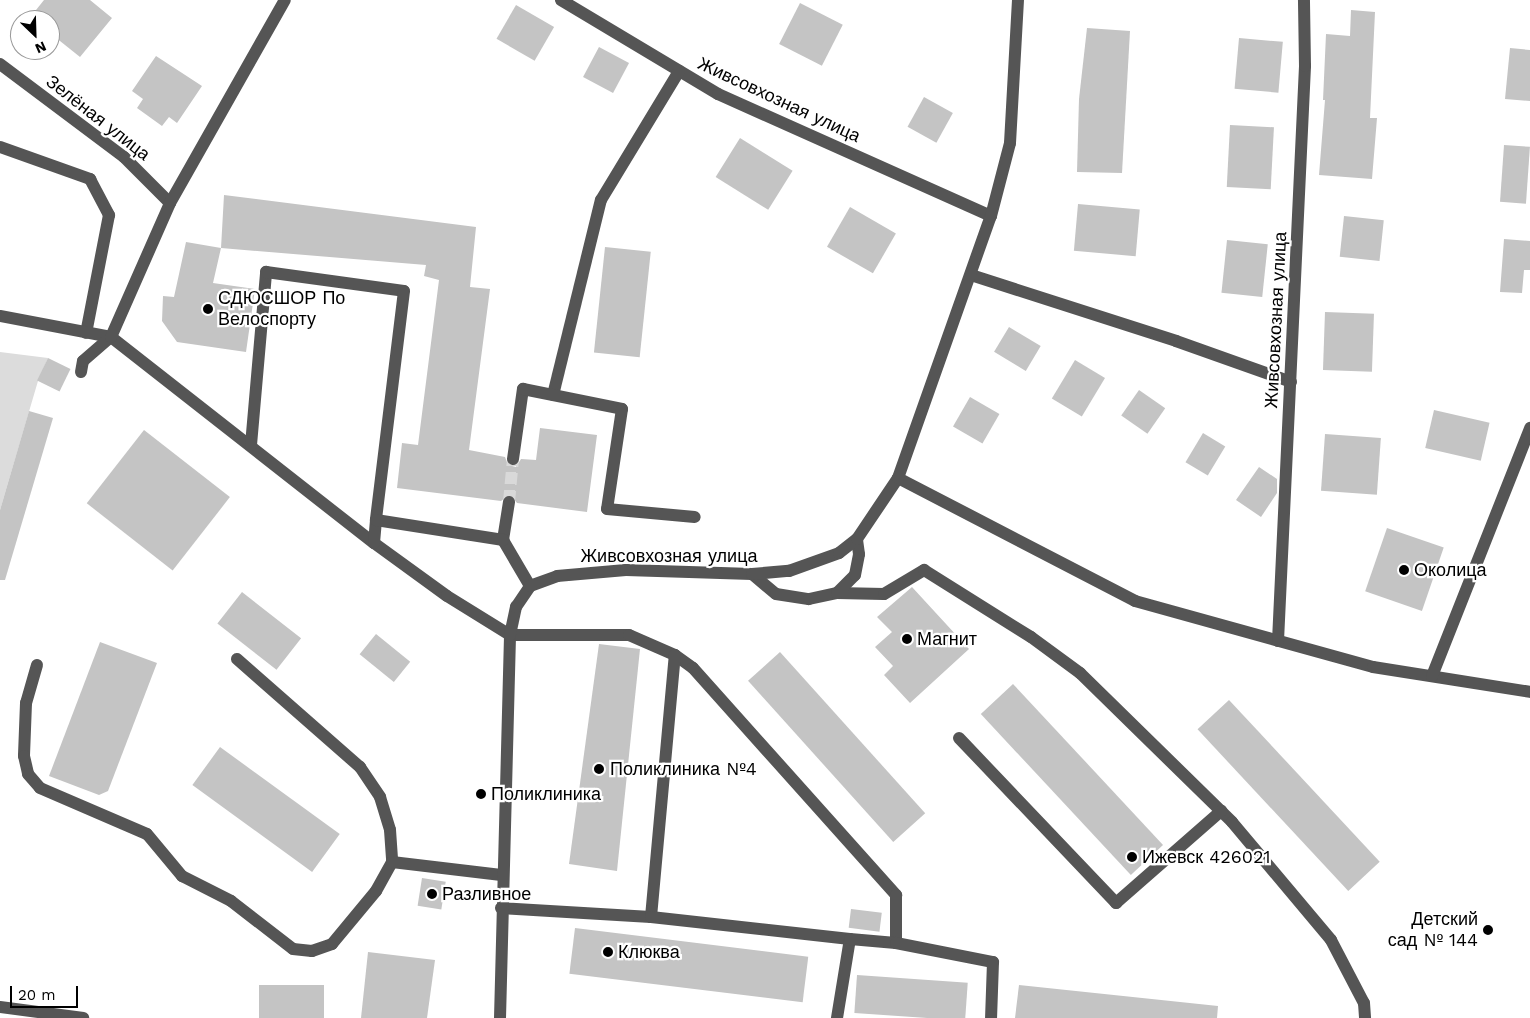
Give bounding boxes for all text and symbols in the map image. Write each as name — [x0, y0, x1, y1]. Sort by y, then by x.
north arrow — [10, 10, 60, 60]
text: N — [33, 38, 49, 57]
street label: Живсовхозная улица — [694, 53, 864, 147]
street label: Зелёная улица — [42, 71, 154, 165]
street label: Живсовхозная улица — [1261, 231, 1291, 409]
place label: СДЮСШОР По Велоспорту — [218, 288, 345, 330]
marker: СДЮСШОР По Велоспорту — [202, 303, 214, 315]
street label: Живсовхозная улица — [581, 545, 757, 567]
place label: Околица — [1414, 559, 1487, 581]
marker: Околица — [1398, 564, 1410, 576]
place label: Магнит — [917, 628, 977, 650]
marker: Магнит — [901, 633, 913, 645]
place label: Поликлиника №4 — [610, 758, 757, 780]
marker: Поликлиника №4 — [592, 762, 606, 776]
place label: Поликлиника — [491, 783, 601, 805]
marker: Поликлиника — [475, 788, 487, 800]
place label: Ижевск 426021 — [1142, 846, 1271, 868]
marker: Ижевск 426021 — [1126, 851, 1138, 863]
place label: Разливное — [442, 883, 531, 905]
marker: Разливное — [426, 888, 438, 900]
place label: Детский сад № 144 — [1388, 909, 1478, 952]
marker: Детский сад № 144 — [1482, 924, 1494, 936]
place label: Клюква — [618, 941, 680, 963]
marker: Клюква — [602, 946, 614, 958]
scale bar — [12, 976, 80, 1008]
text: 20 m — [18, 986, 56, 1004]

